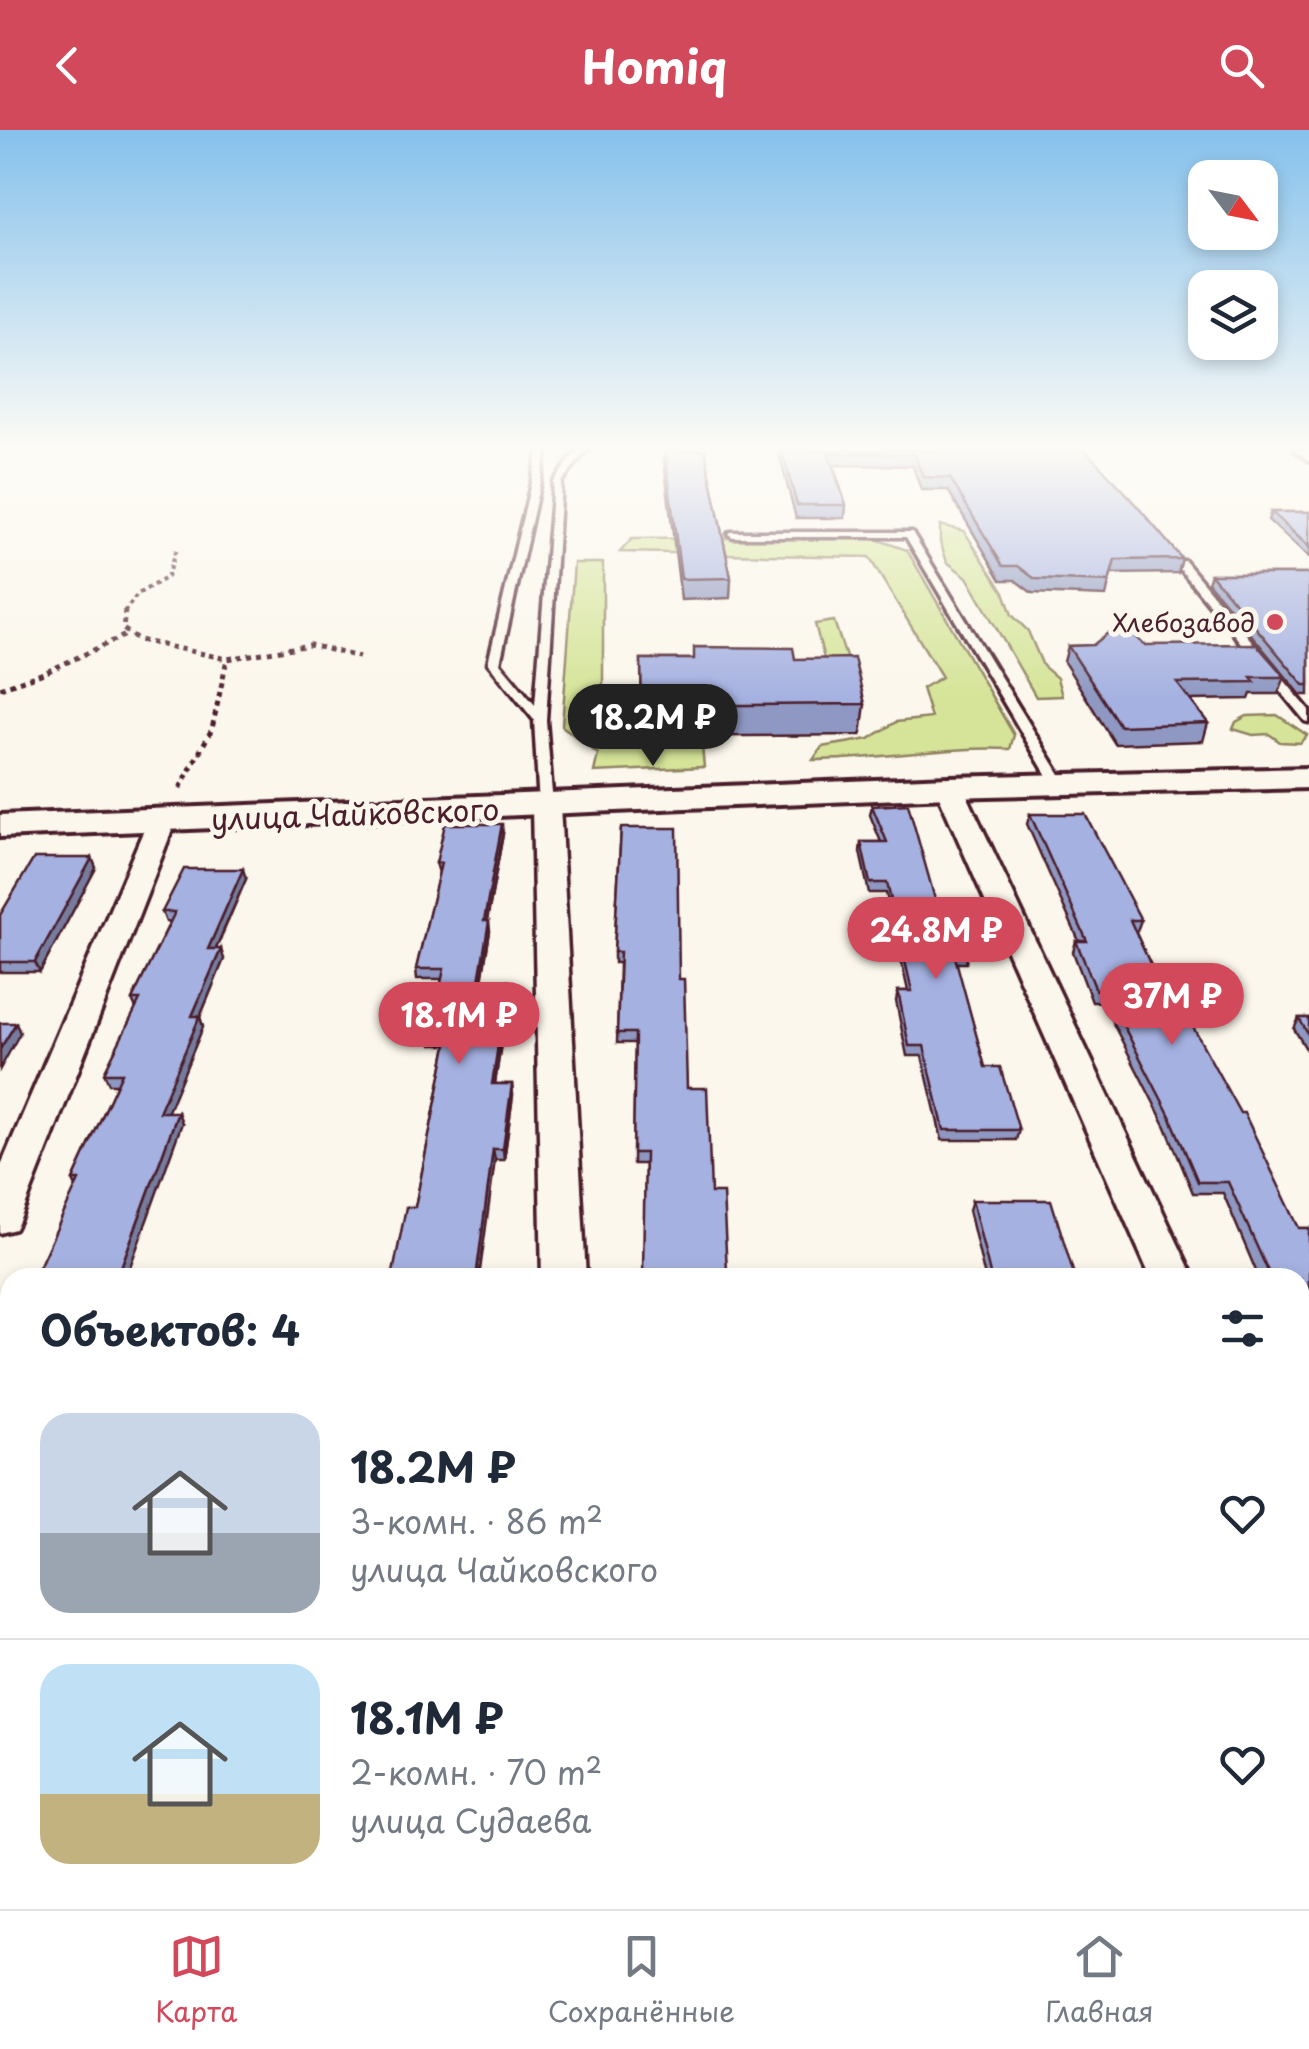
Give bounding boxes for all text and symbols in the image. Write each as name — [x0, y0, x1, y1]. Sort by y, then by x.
text: Homiq — [582, 31, 727, 99]
icon: back — [40, 38, 95, 93]
icon: search — [1214, 38, 1269, 93]
north arrow — [1188, 160, 1278, 250]
map controls — [1188, 160, 1278, 360]
button: layers — [1188, 270, 1278, 360]
place label: Хлебозавод — [1112, 603, 1255, 641]
marker: Хлебозавод — [1264, 611, 1286, 633]
pin: 18.2M ₽ — [561, 684, 745, 769]
text: 18.2M ₽ — [590, 692, 716, 740]
street label: улица Чайковского — [210, 785, 500, 841]
pin: 24.8M ₽ — [844, 897, 1028, 982]
text: 24.8M ₽ — [869, 905, 1003, 953]
pin: 37M ₽ — [1102, 963, 1242, 1048]
text: 37M ₽ — [1122, 971, 1222, 1019]
pin: 18.1M ₽ — [367, 982, 551, 1067]
text: 18.1M ₽ — [400, 990, 518, 1038]
text: Объектов: 4 — [40, 1297, 300, 1360]
icon: filters — [1215, 1301, 1270, 1356]
text: 18.2M ₽ — [350, 1434, 516, 1497]
icon: home — [120, 1453, 240, 1573]
icon: heart — [1215, 1486, 1270, 1541]
text: 3-комн. · 86 m² — [350, 1497, 603, 1545]
text: улица Чайковского — [350, 1545, 658, 1593]
text: 18.1M ₽ — [350, 1685, 504, 1748]
icon: home — [120, 1704, 240, 1824]
icon: heart — [1215, 1737, 1270, 1792]
text: 2-комн. · 70 m² — [350, 1748, 602, 1796]
text: улица Судаева — [350, 1796, 591, 1844]
tab: Карта — [155, 1929, 237, 2032]
tab: Сохранённые — [548, 1929, 735, 2032]
tab: Главная — [1045, 1929, 1154, 2032]

